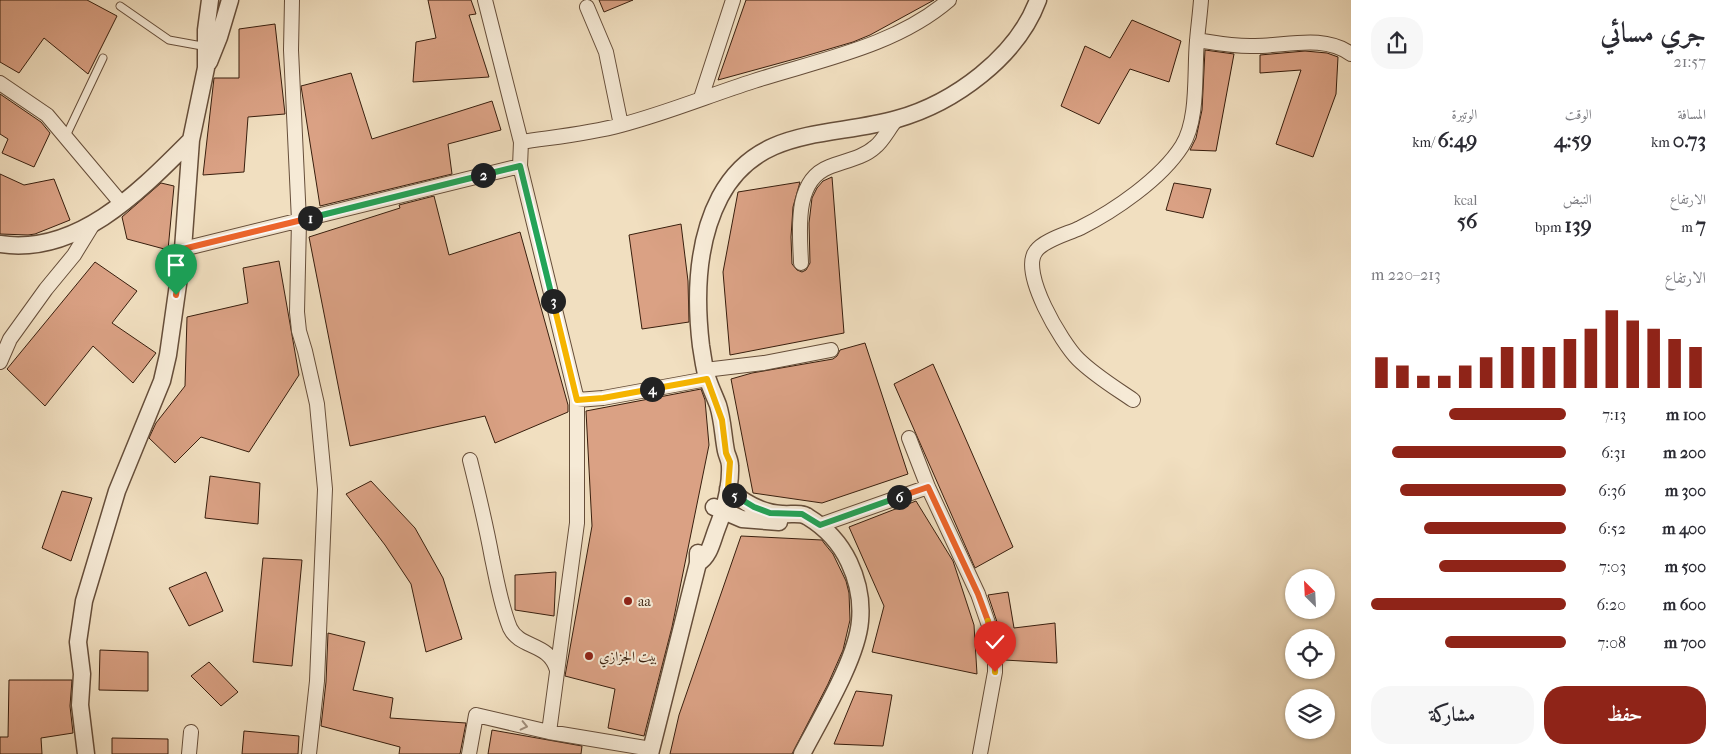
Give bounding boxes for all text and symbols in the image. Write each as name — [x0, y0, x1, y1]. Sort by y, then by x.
text: جري مسائي — [1600, 16, 1706, 49]
button: share — [1371, 17, 1423, 69]
text: 21:57 — [1674, 52, 1706, 71]
text: الوتيرة — [1452, 106, 1477, 123]
text: الوقت — [1565, 106, 1592, 123]
text: المسافة — [1677, 106, 1706, 123]
text: 6:49 — [1437, 128, 1477, 152]
text: 4:59 — [1554, 128, 1592, 152]
text: 0.73 — [1673, 128, 1706, 152]
text: /km — [1412, 134, 1437, 151]
text: km — [1651, 134, 1673, 151]
pin: 2 — [470, 162, 496, 188]
text: 2 — [480, 167, 487, 184]
text: النبض — [1563, 191, 1592, 208]
text: الارتفاع — [1670, 191, 1706, 208]
text: kcal — [1454, 192, 1477, 209]
pin: 1 — [298, 206, 322, 230]
text: 56 — [1457, 209, 1477, 233]
text: 1 — [308, 210, 313, 227]
text: 139 — [1565, 213, 1592, 237]
text: 7 — [1696, 213, 1706, 237]
text: bpm — [1535, 219, 1565, 236]
text: m — [1681, 219, 1696, 236]
pin — [155, 244, 197, 295]
icon: arrive — [162, 251, 190, 279]
text: 213–220 m — [1371, 265, 1441, 284]
text: الارتفاع — [1664, 268, 1706, 287]
pin: 3 — [540, 288, 566, 314]
text: 3 — [551, 293, 556, 310]
pin: 4 — [640, 376, 664, 402]
text: 4 — [648, 381, 657, 398]
text: 7:13 — [1602, 405, 1626, 424]
text: 100 m — [1666, 405, 1706, 424]
text: 6:31 — [1601, 443, 1626, 462]
text: 200 m — [1663, 443, 1706, 462]
text: 6:36 — [1598, 481, 1626, 500]
text: 300 m — [1665, 481, 1706, 500]
pin: 5 — [722, 482, 746, 508]
pin: 6 — [886, 484, 912, 510]
text: 5 — [731, 487, 738, 504]
text: 6 — [896, 489, 903, 506]
text: 6:52 — [1598, 519, 1626, 538]
text: 400 m — [1662, 519, 1706, 538]
text: 7:03 — [1599, 557, 1626, 576]
text: 500 m — [1665, 557, 1706, 576]
north arrow — [1285, 569, 1335, 619]
map controls — [1285, 569, 1335, 739]
place label: aa — [638, 593, 651, 610]
marker: aa — [622, 595, 634, 607]
text: 6:20 — [1596, 595, 1626, 614]
text: 600 m — [1663, 595, 1706, 614]
pin — [974, 621, 1016, 672]
icon: check — [981, 628, 1009, 656]
button: locate — [1285, 629, 1335, 679]
text: 7:08 — [1598, 633, 1626, 652]
text: 700 m — [1664, 633, 1706, 652]
place label: بيت الجزازي — [599, 648, 657, 668]
marker: بيت الجزازي — [583, 650, 595, 662]
button: مشاركة — [1371, 686, 1534, 744]
button: حفظ — [1544, 686, 1706, 744]
button: layers — [1285, 689, 1335, 739]
one-way arrow — [519, 720, 528, 731]

